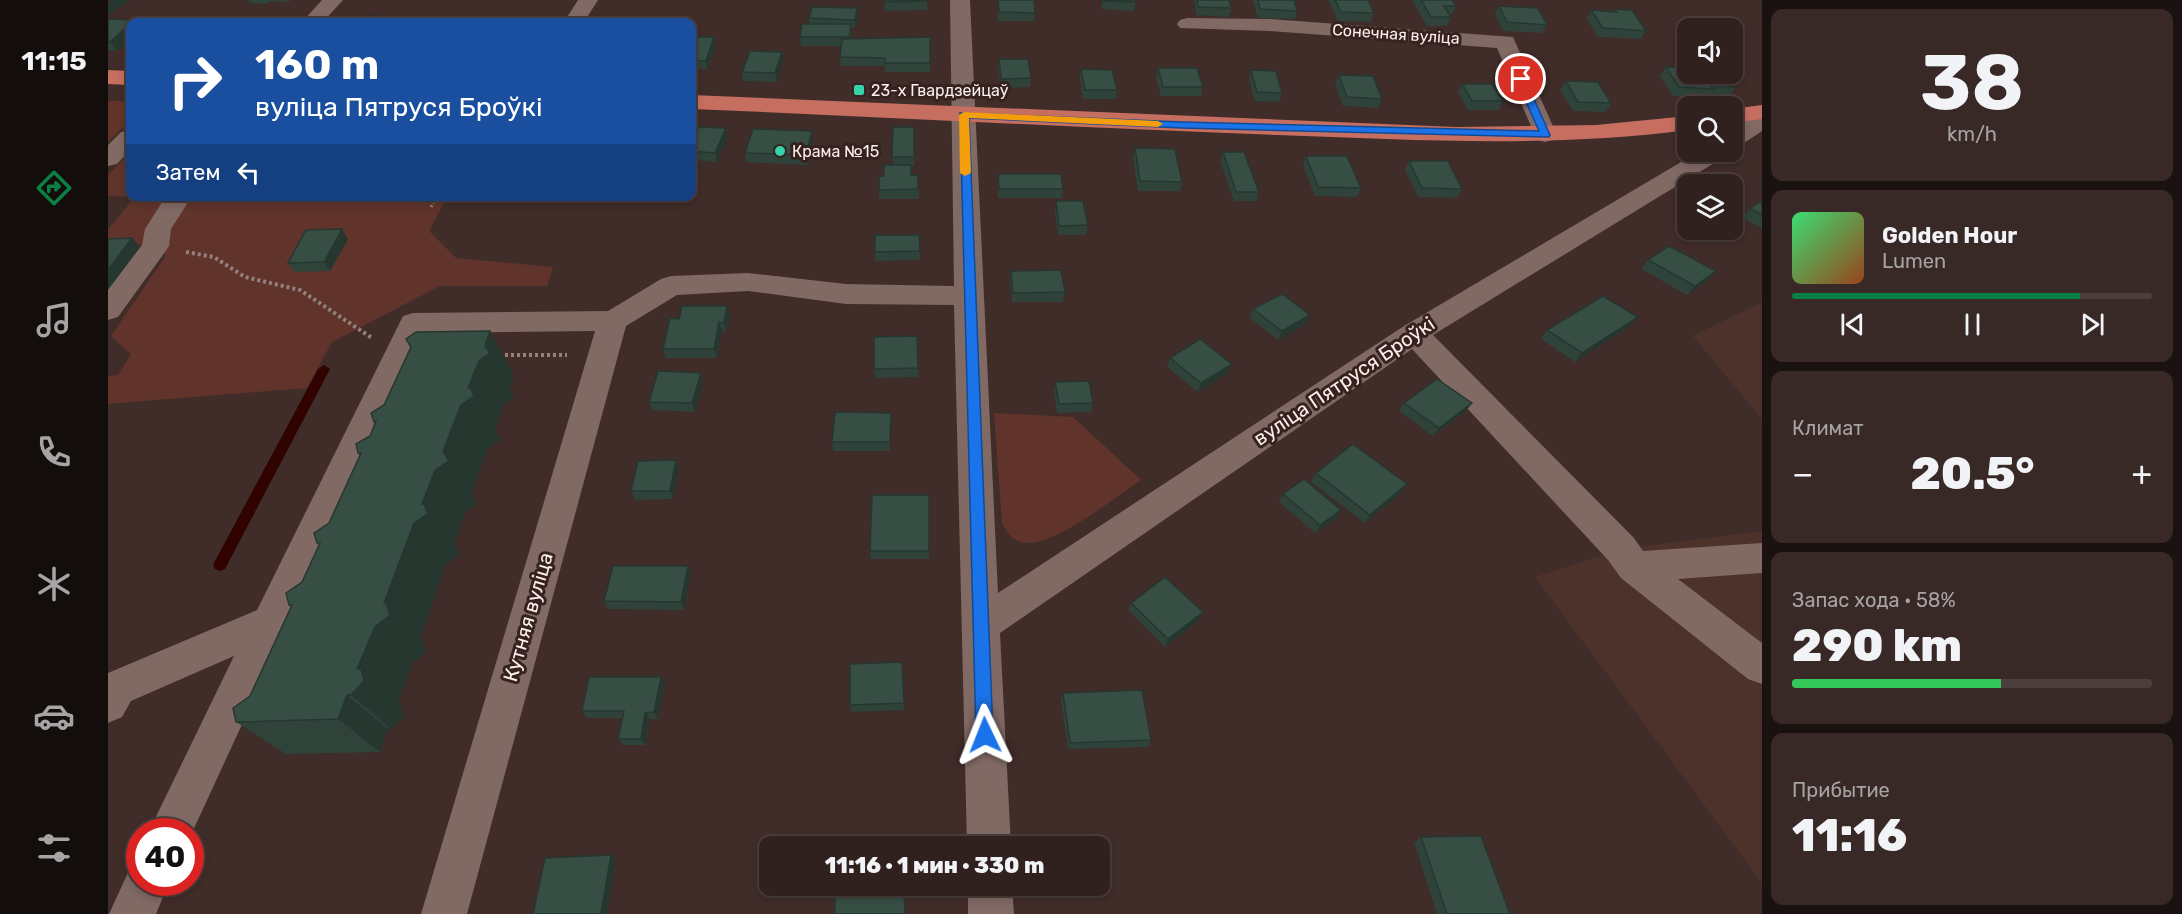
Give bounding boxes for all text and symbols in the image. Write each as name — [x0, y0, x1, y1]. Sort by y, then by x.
map controls — [1677, 18, 1743, 240]
button: sound — [1677, 18, 1743, 84]
street label: Сонечная вуліца — [1332, 20, 1460, 48]
text: 38 — [1920, 36, 2024, 129]
text: 160 m — [255, 40, 379, 90]
icon: right — [156, 42, 234, 120]
text: 11:15 — [21, 45, 87, 77]
pin — [1495, 53, 1546, 104]
icon: arrive — [1504, 62, 1537, 95]
place label: 23-х Гвардзейцаў — [871, 81, 1009, 100]
marker: 23-х Гвардзейцаў — [852, 83, 866, 97]
text: вуліца Пятруся Броўкі — [255, 91, 543, 123]
button: search — [1677, 96, 1743, 162]
text: km/h — [1947, 122, 1997, 146]
place label: Крама №15 — [792, 142, 879, 161]
marker: Крама №15 — [773, 144, 787, 158]
icon: left — [232, 156, 265, 189]
text: Затем — [156, 159, 220, 186]
icon: directions — [33, 167, 75, 209]
button: layers — [1677, 174, 1743, 240]
text: Golden Hour — [1882, 222, 2017, 249]
text: Lumen — [1882, 249, 1946, 273]
icon: music — [33, 299, 75, 341]
icon: previous — [1836, 308, 1869, 341]
icon: pause — [1956, 308, 1989, 341]
icon: next — [2076, 308, 2109, 341]
street label: вуліца Пятруся Броўкі — [1249, 311, 1439, 451]
text: Климат — [1792, 416, 1864, 440]
icon: phone — [33, 431, 75, 473]
text: 20.5° — [1910, 447, 2035, 500]
text: − — [1792, 454, 1813, 493]
text: + — [2131, 454, 2152, 493]
street label: Кутняя вуліца — [498, 550, 558, 684]
icon: climate — [33, 563, 75, 605]
text: Запас хода · 58% — [1792, 588, 1956, 612]
text: 290 km — [1792, 619, 1962, 672]
icon: car — [33, 695, 75, 737]
position arrow — [953, 703, 1017, 767]
text: Прибытие — [1792, 778, 1890, 802]
text: 11:16 — [1792, 809, 1907, 862]
speed limit sign: 40 — [126, 818, 204, 896]
icon: filters — [33, 827, 75, 869]
text: 11:16 · 1 мин · 330 m — [825, 852, 1044, 879]

